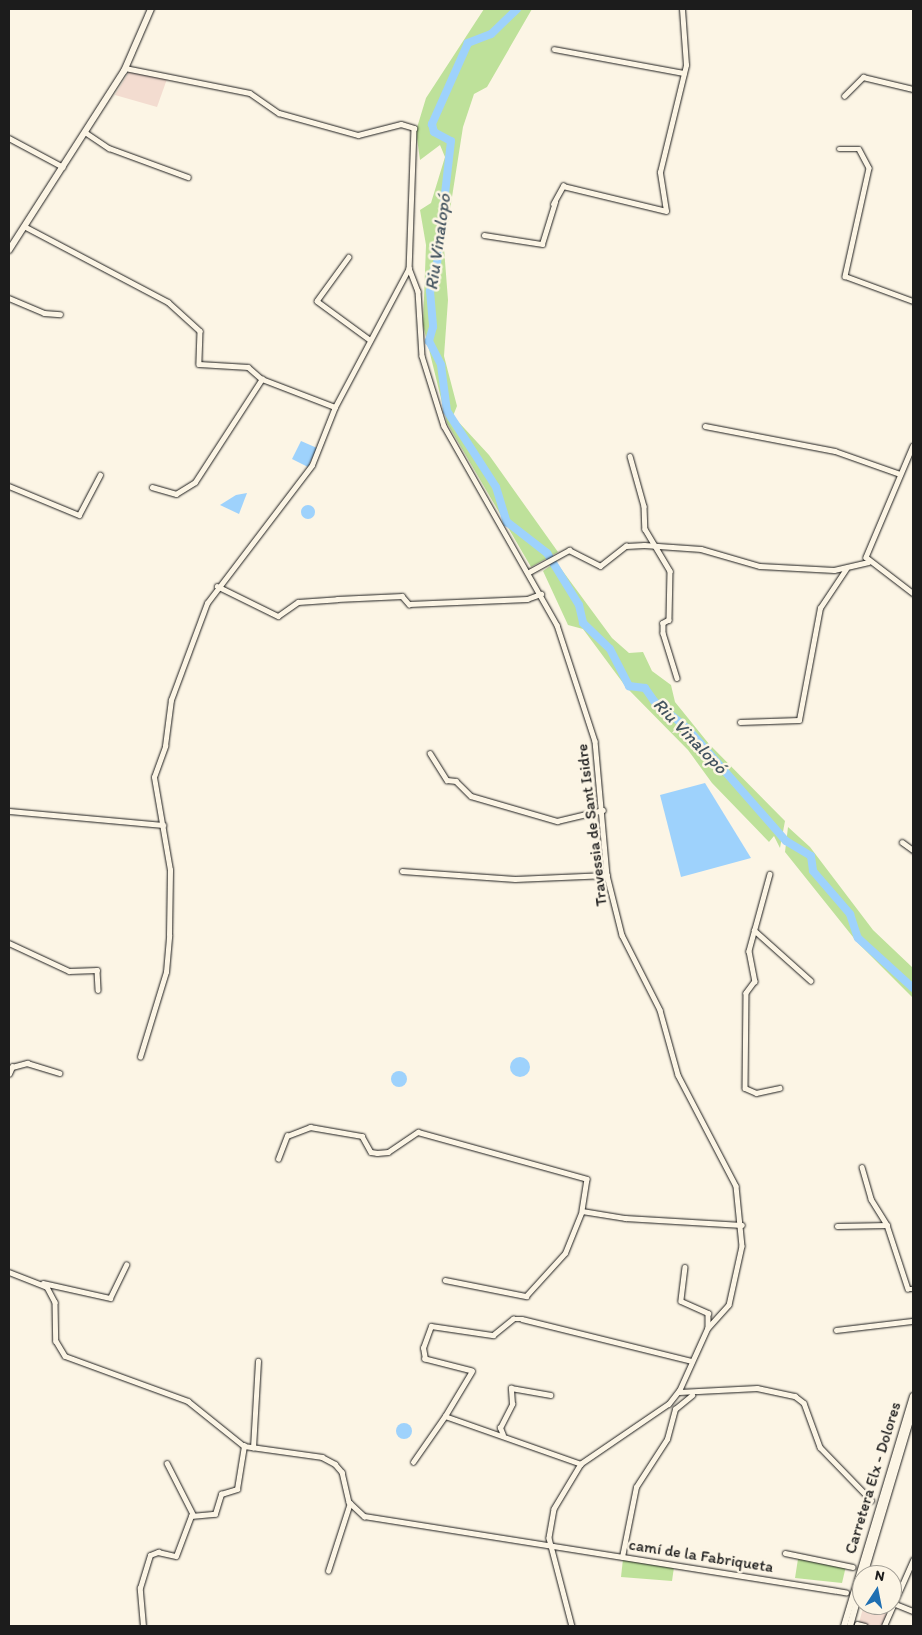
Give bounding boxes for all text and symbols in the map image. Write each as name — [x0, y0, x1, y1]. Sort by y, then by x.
water label: Riu Vinalopó — [421, 193, 455, 291]
water label: Riu Vinalopó — [649, 694, 731, 778]
street label: Travessia de Sant Isidre — [573, 743, 611, 907]
street label: Carretera Elx - Dolores — [841, 1400, 905, 1556]
street label: camí de la Fabriqueta — [627, 1535, 775, 1577]
north arrow — [852, 1565, 902, 1615]
text: N — [873, 1567, 886, 1585]

